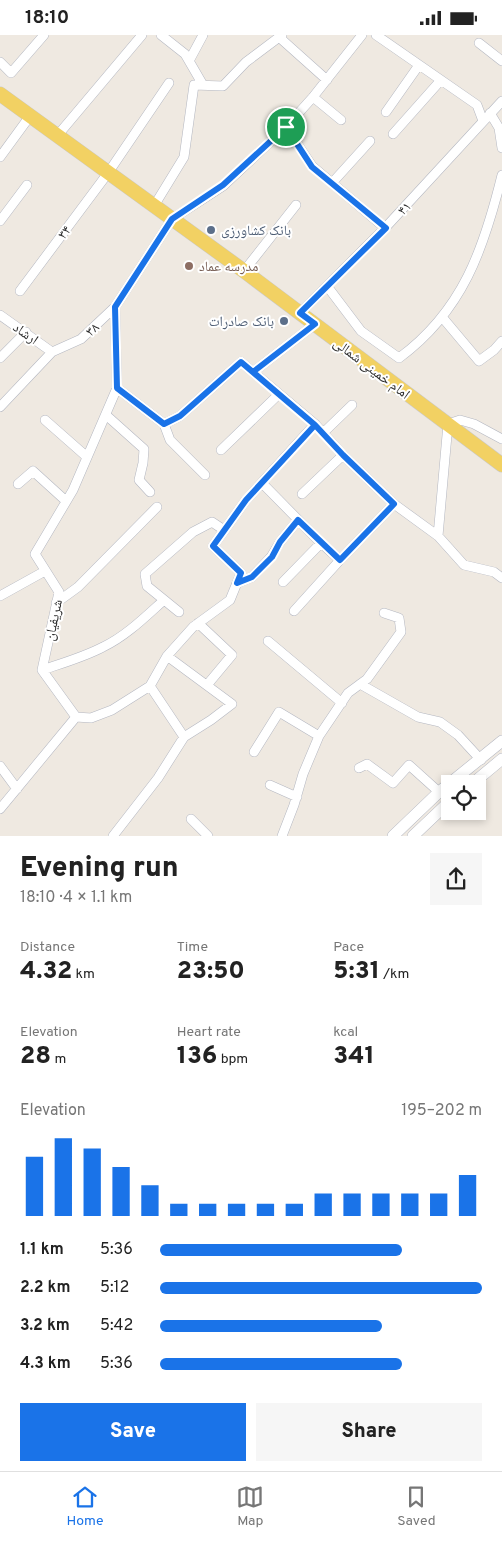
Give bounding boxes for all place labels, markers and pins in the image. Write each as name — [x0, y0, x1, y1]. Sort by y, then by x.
pin — [265, 106, 307, 148]
place label: بانک کشاورزی — [221, 223, 291, 240]
marker: بانک کشاورزی — [205, 224, 217, 236]
place label: مدرسه عماد — [199, 259, 258, 276]
marker: مدرسه عماد — [183, 260, 195, 272]
place label: بانک صادرات — [209, 314, 274, 331]
marker: بانک صادرات — [278, 315, 290, 327]

